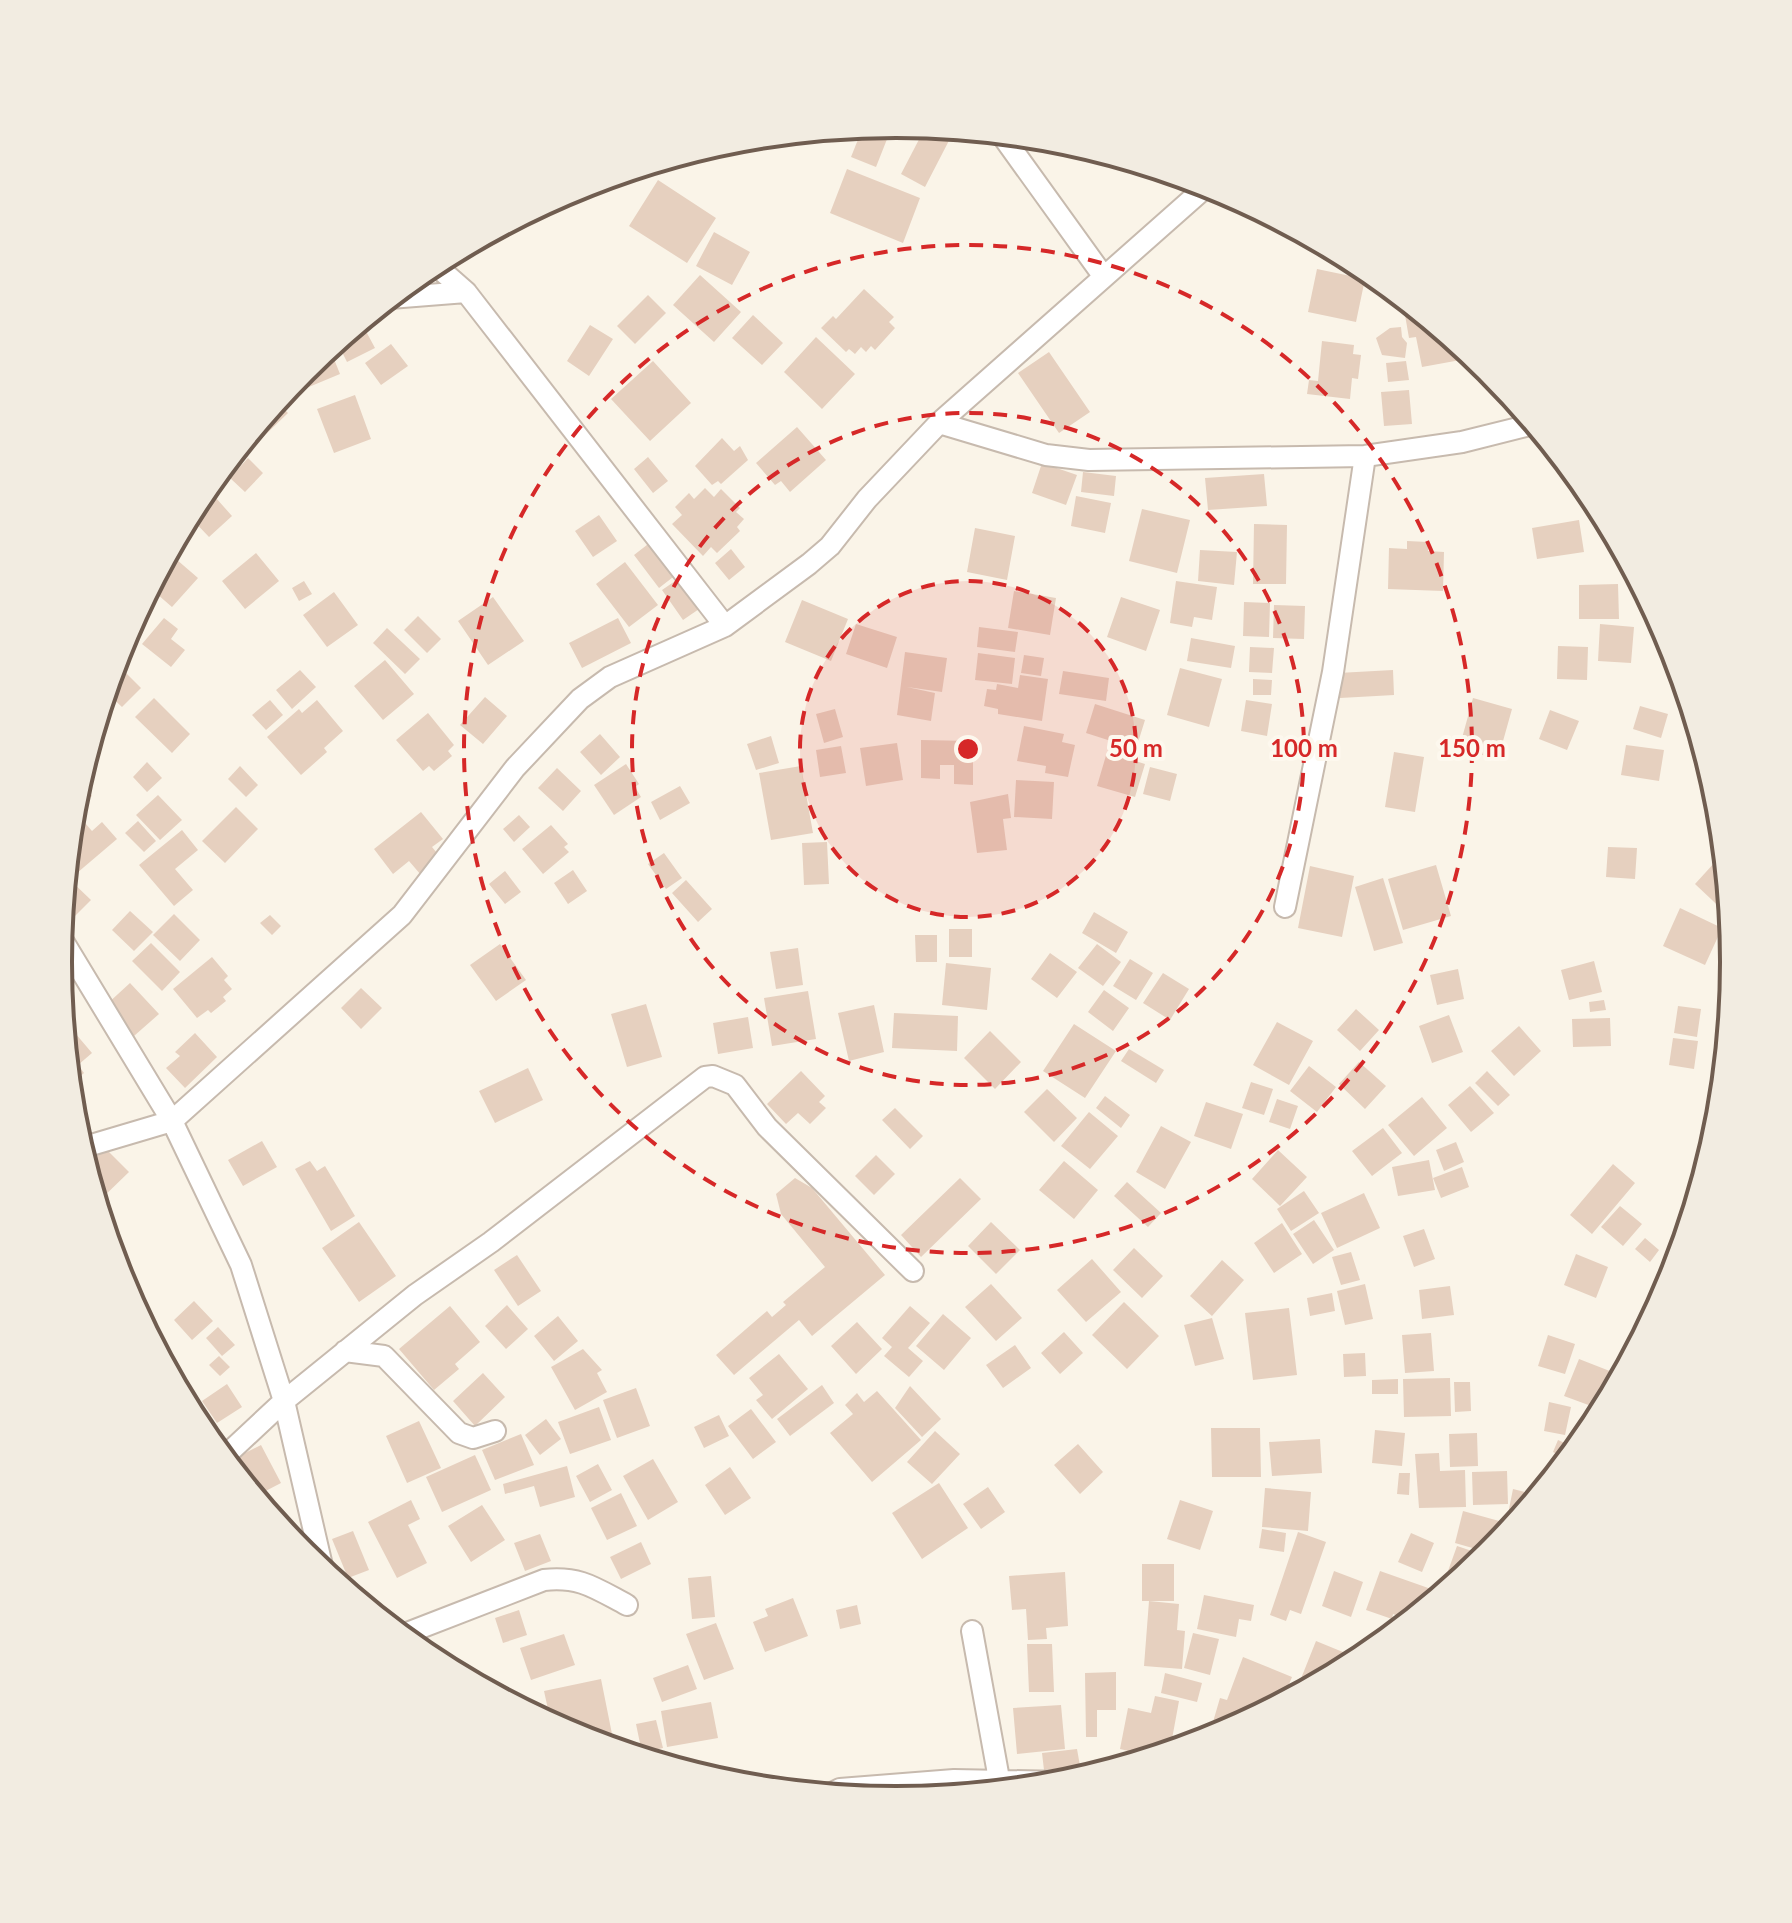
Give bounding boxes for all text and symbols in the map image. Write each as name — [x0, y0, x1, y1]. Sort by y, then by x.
text: 50 m — [1109, 733, 1163, 762]
text: 100 m — [1270, 733, 1338, 762]
text: 150 m — [1438, 733, 1506, 762]
centre of rings — [954, 735, 982, 763]

